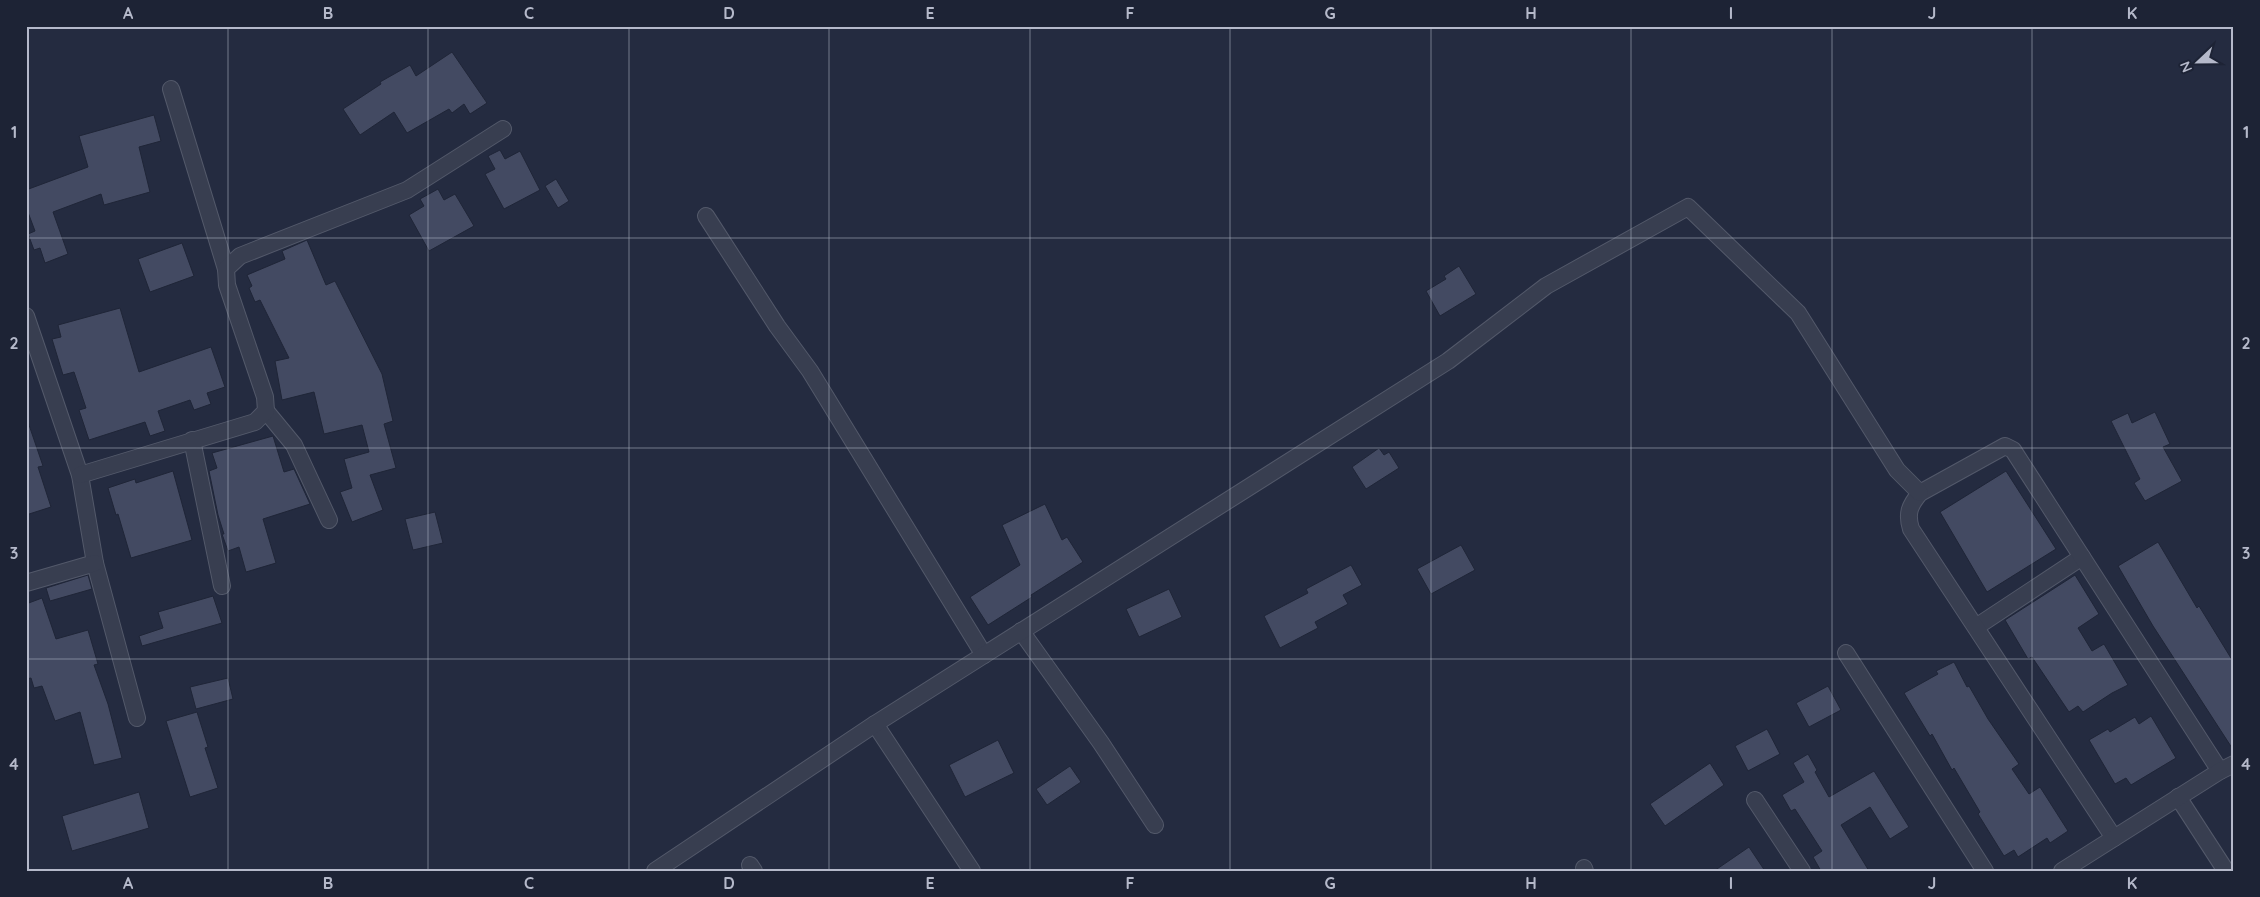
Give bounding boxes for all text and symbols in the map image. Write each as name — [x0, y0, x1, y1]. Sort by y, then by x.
text: A — [123, 3, 134, 23]
text: B — [323, 3, 333, 23]
text: C — [524, 3, 534, 23]
text: D — [723, 3, 735, 23]
text: E — [925, 3, 935, 23]
text: F — [1126, 3, 1135, 23]
text: G — [1324, 3, 1336, 23]
text: H — [1525, 3, 1537, 23]
text: I — [1729, 3, 1733, 23]
text: J — [1928, 3, 1936, 23]
text: K — [2127, 3, 2137, 23]
north arrow — [2172, 38, 2222, 88]
text: N — [2176, 59, 2196, 75]
text: 1 — [11, 122, 17, 142]
text: 1 — [2243, 122, 2249, 142]
text: 2 — [9, 333, 19, 353]
text: 2 — [2241, 333, 2251, 353]
text: 3 — [10, 543, 18, 563]
text: 3 — [2242, 543, 2250, 563]
text: 4 — [9, 754, 19, 774]
text: 4 — [2241, 754, 2251, 774]
text: A — [123, 873, 134, 893]
text: B — [323, 873, 333, 893]
text: C — [524, 873, 534, 893]
text: D — [723, 873, 735, 893]
text: E — [925, 873, 935, 893]
text: F — [1126, 873, 1135, 893]
text: G — [1324, 873, 1336, 893]
text: H — [1525, 873, 1537, 893]
text: I — [1729, 873, 1733, 893]
text: J — [1928, 873, 1936, 893]
text: K — [2127, 873, 2137, 893]

